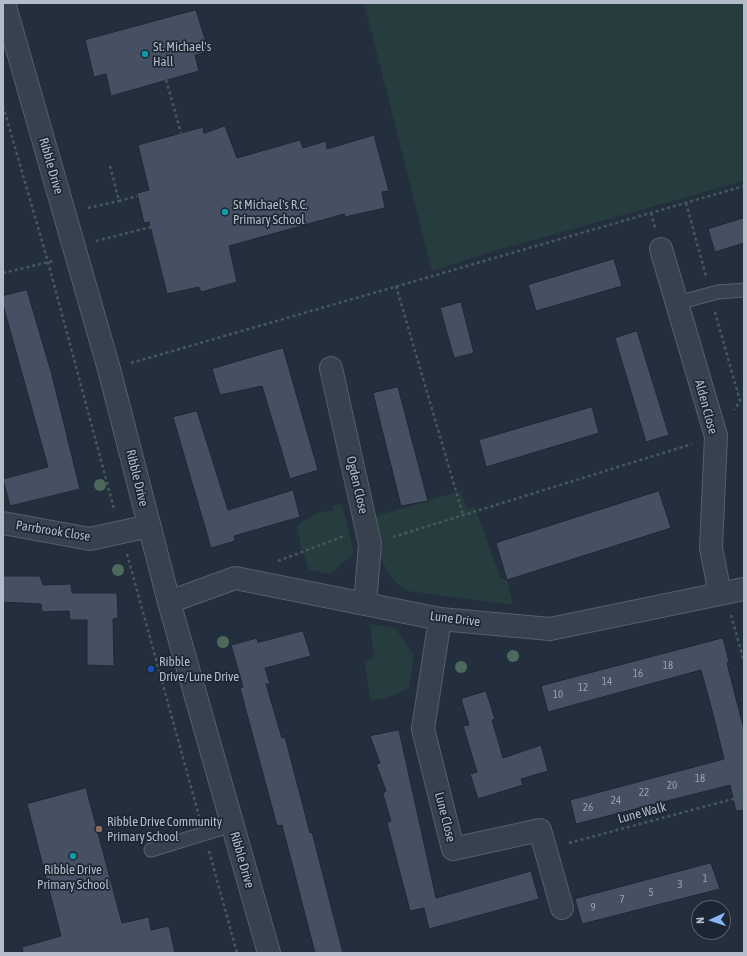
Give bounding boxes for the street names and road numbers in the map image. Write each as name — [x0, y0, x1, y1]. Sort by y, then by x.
street label: Ribble Drive — [36, 136, 66, 196]
street label: Alden Close — [691, 378, 721, 436]
street label: Ribble Drive — [122, 448, 152, 508]
street label: Ogden Close — [343, 455, 371, 515]
street label: Parrbrook Close — [15, 517, 91, 545]
street label: Lune Drive — [429, 608, 481, 630]
street label: Lune Close — [431, 790, 459, 844]
street label: Lune Walk — [616, 799, 668, 827]
street label: Ribble Drive — [227, 830, 257, 890]

